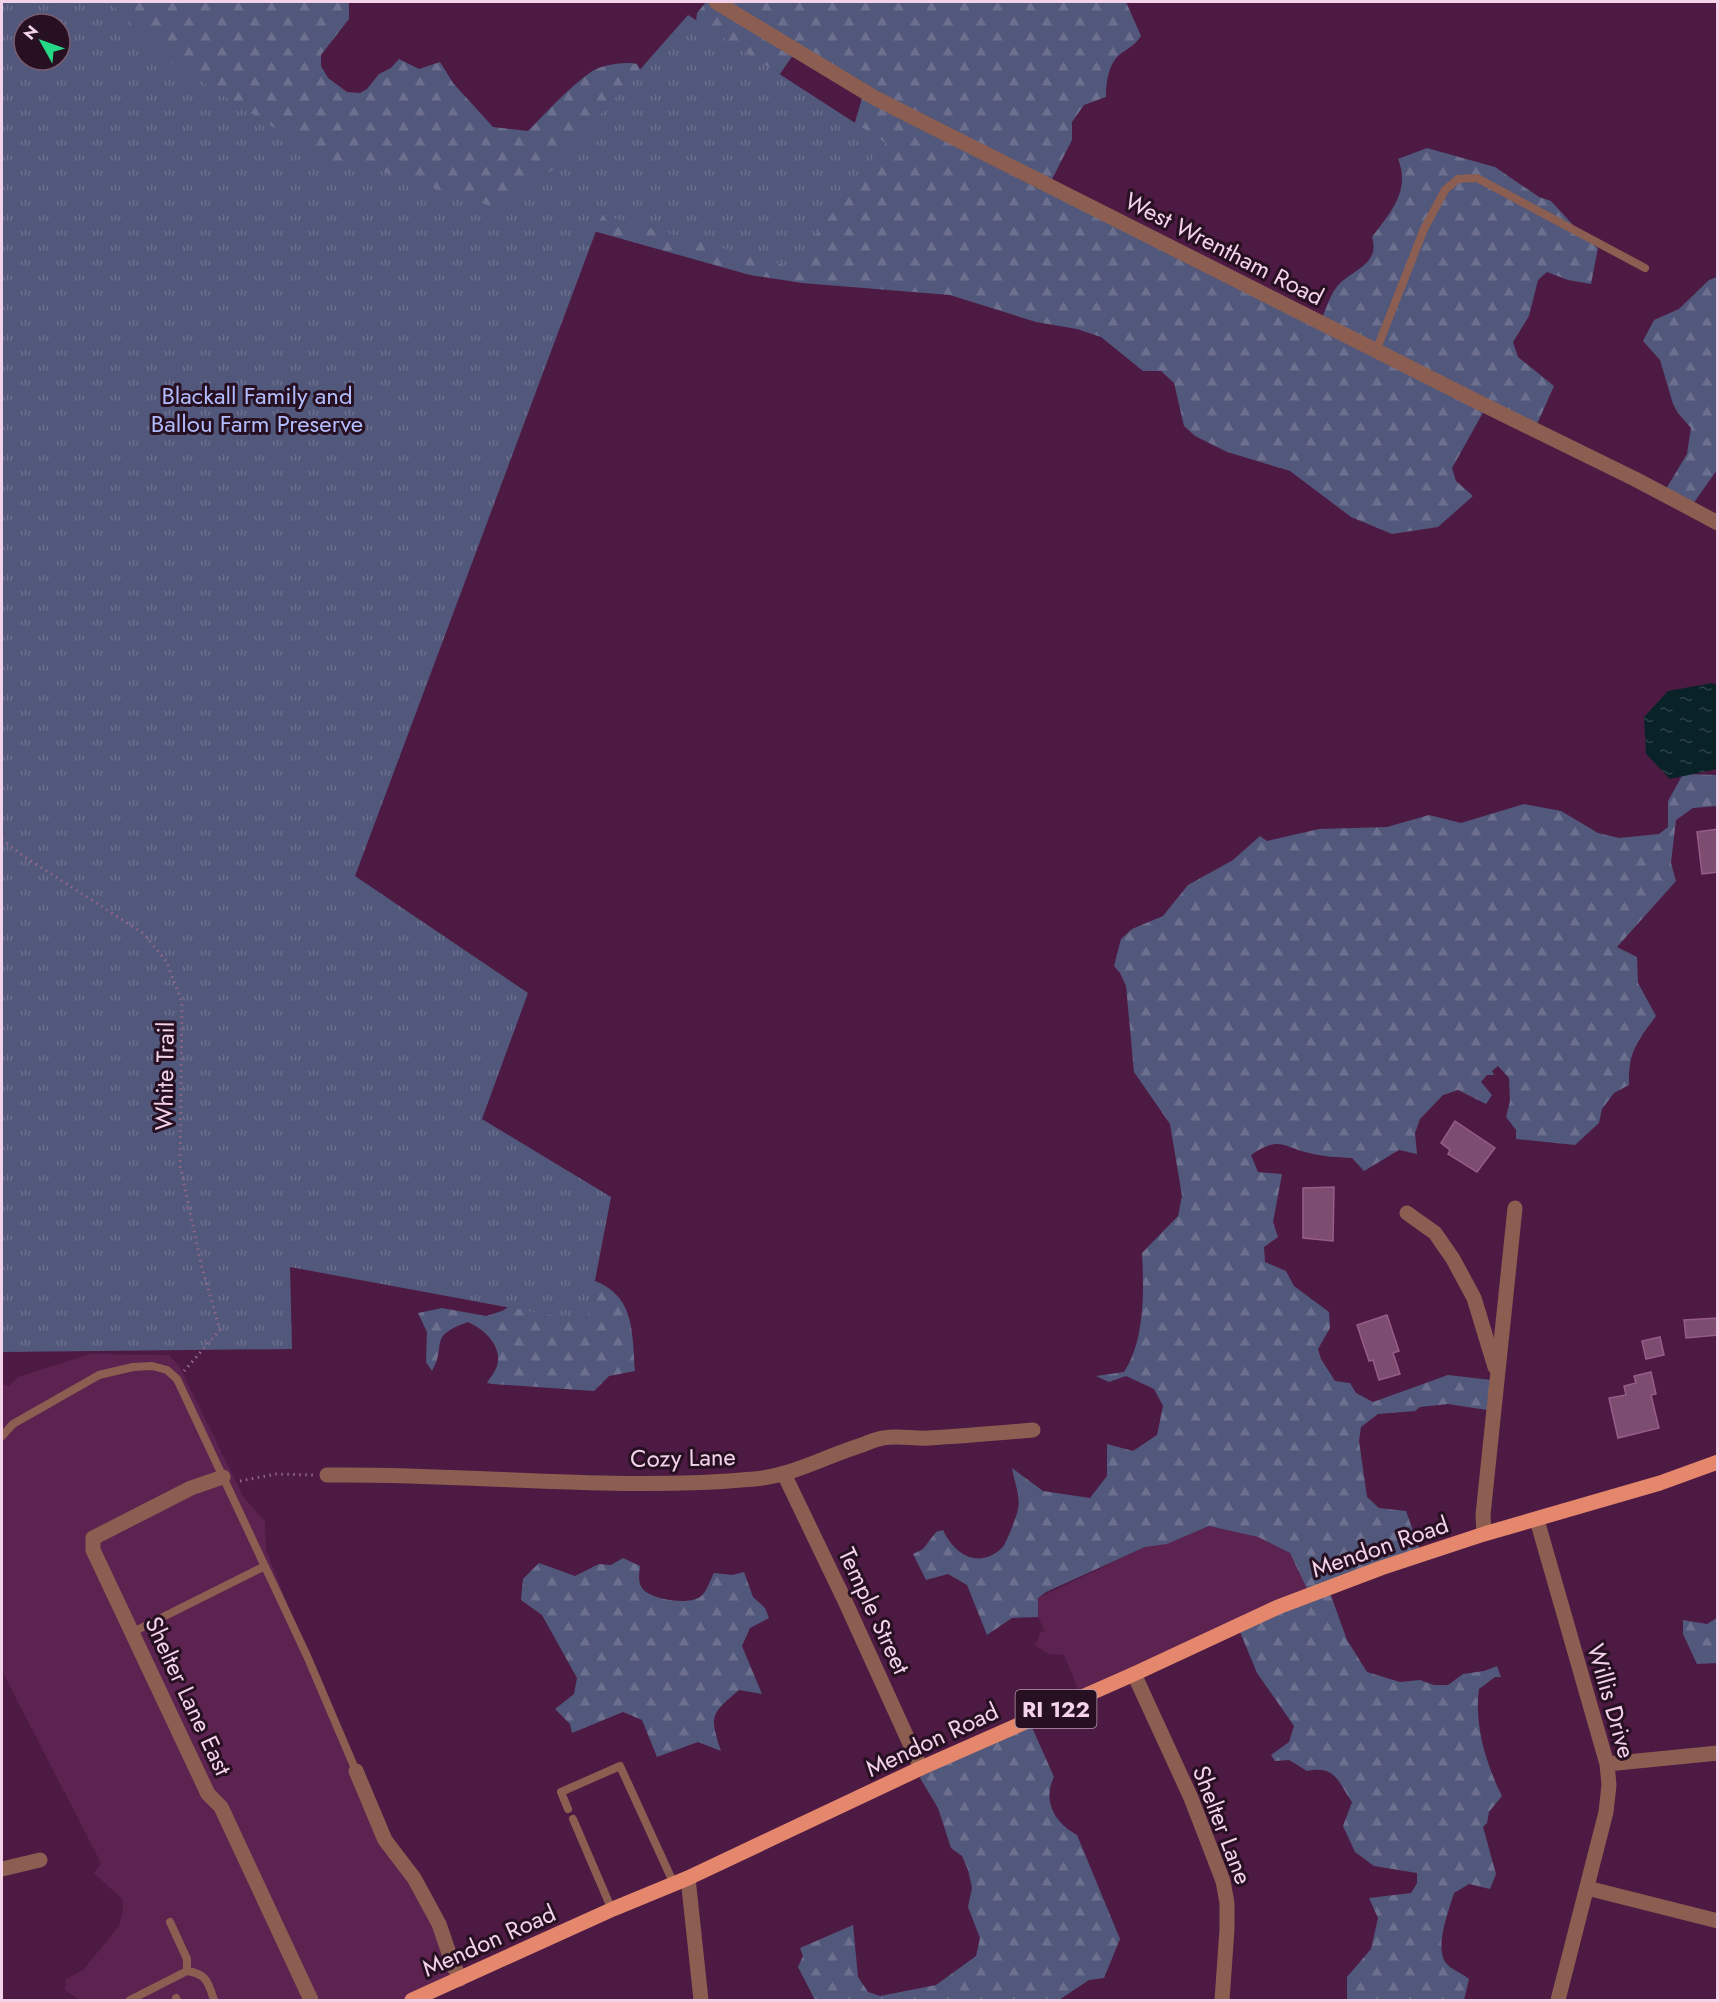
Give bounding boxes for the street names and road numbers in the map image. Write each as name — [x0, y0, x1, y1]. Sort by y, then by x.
street label: West Wrentham Road — [1119, 183, 1330, 314]
street label: White Trail — [146, 1021, 183, 1131]
street label: Cozy Lane — [630, 1439, 736, 1476]
street label: Mendon Road — [1307, 1507, 1453, 1586]
street label: Temple Street — [830, 1542, 919, 1680]
street label: Shelter Lane East — [136, 1611, 241, 1781]
street label: Willis Drive — [1578, 1640, 1644, 1762]
road number: RI 122 — [1016, 1690, 1096, 1728]
street label: Mendon Road — [860, 1694, 1004, 1786]
street label: Shelter Lane — [1184, 1760, 1261, 1889]
street label: Mendon Road — [416, 1896, 561, 1986]

